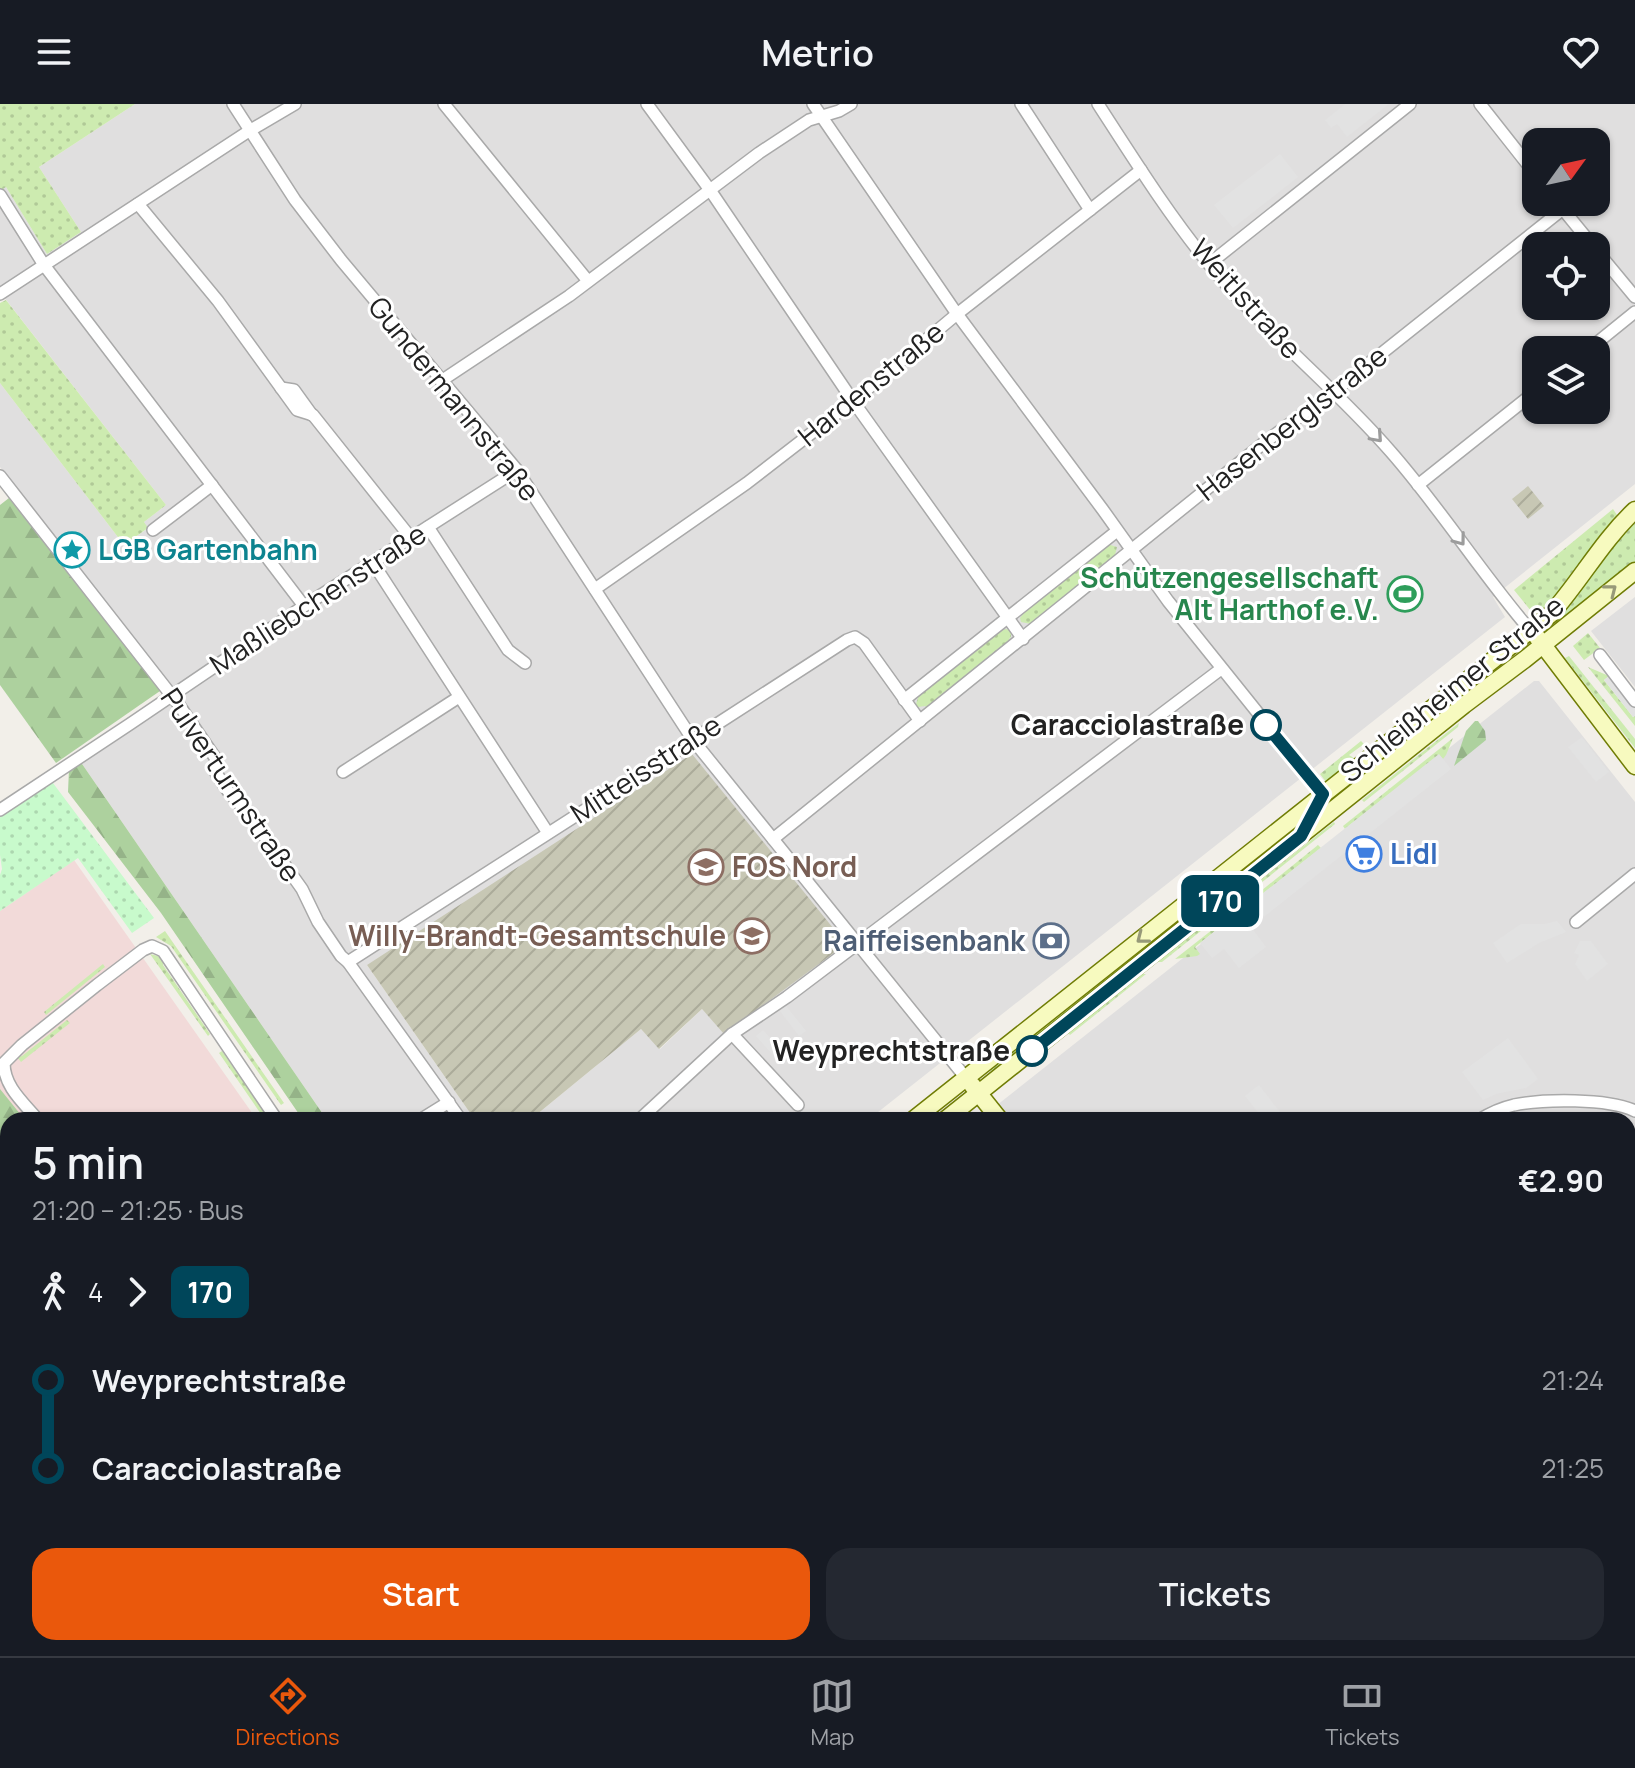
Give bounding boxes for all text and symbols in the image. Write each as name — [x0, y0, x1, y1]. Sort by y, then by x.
text: Metrio — [761, 28, 874, 77]
icon: menu — [32, 30, 76, 74]
icon: heart — [1559, 30, 1603, 74]
north arrow — [1522, 128, 1610, 216]
map controls — [1522, 128, 1610, 424]
street label: Weitlstraße — [1183, 230, 1311, 367]
button: locate — [1522, 232, 1610, 320]
street label: Gundermannstraße — [361, 288, 549, 509]
street label: Hardenstraße — [789, 313, 951, 454]
street label: Hasenberglstraße — [1188, 336, 1394, 509]
button: layers — [1522, 336, 1610, 424]
one-way arrow — [1368, 427, 1382, 442]
street label: Maßliebchenstraße — [202, 514, 433, 682]
place label: LGB Gartenbahn — [98, 530, 318, 568]
place icon: LGB Gartenbahn — [53, 531, 91, 569]
one-way arrow — [1451, 531, 1465, 546]
place label: Schützengesellschaft Alt Harthof e.V. — [1080, 558, 1379, 628]
sports icon: Schützengesellschaft Alt Harthof e.V. — [1386, 575, 1424, 613]
street label: Schleißheimer Straße — [1332, 586, 1571, 790]
one-way arrow — [1602, 586, 1617, 600]
street label: Pulverturmstraße — [153, 680, 311, 889]
street label: Mitteisstraße — [563, 705, 728, 831]
place label: Caracciolastraße — [1011, 705, 1244, 743]
marker: Caracciolastraße — [1251, 710, 1281, 740]
place label: Lidl — [1390, 834, 1438, 872]
supermarket icon: Lidl — [1345, 835, 1383, 873]
place label: FOS Nord — [732, 847, 857, 885]
school or university icon: FOS Nord — [687, 848, 725, 886]
line badge: 170 — [1174, 875, 1266, 927]
text: 170 — [1197, 882, 1243, 920]
place label: Willy-Brandt-Gesamtschule — [348, 916, 726, 954]
school or university icon: Willy-Brandt-Gesamtschule — [733, 917, 771, 955]
place label: Raiffeisenbank — [823, 921, 1026, 959]
bank icon: Raiffeisenbank — [1032, 922, 1070, 960]
one-way arrow — [1136, 928, 1151, 942]
place label: Weyprechtstraße — [773, 1031, 1010, 1069]
marker: Weyprechtstraße — [1017, 1036, 1047, 1066]
text: 5 min — [32, 1132, 144, 1192]
text: €2.90 — [1518, 1160, 1604, 1201]
text: 21:20 – 21:25 · Bus — [32, 1192, 244, 1228]
icon: walk — [32, 1270, 76, 1314]
icon: forward — [115, 1270, 159, 1314]
text: 170 — [187, 1273, 233, 1311]
text: 4 — [88, 1274, 103, 1310]
text: Weyprechtstraße — [92, 1360, 346, 1401]
text: 21:24 — [1542, 1362, 1604, 1398]
text: Caracciolastraße — [92, 1448, 342, 1489]
text: 21:25 — [1541, 1450, 1604, 1486]
button: Start — [32, 1548, 810, 1640]
button: Tickets — [826, 1548, 1604, 1640]
tab: Directions — [235, 1674, 340, 1752]
tab: Map — [810, 1674, 854, 1752]
tab: Tickets — [1325, 1674, 1400, 1752]

